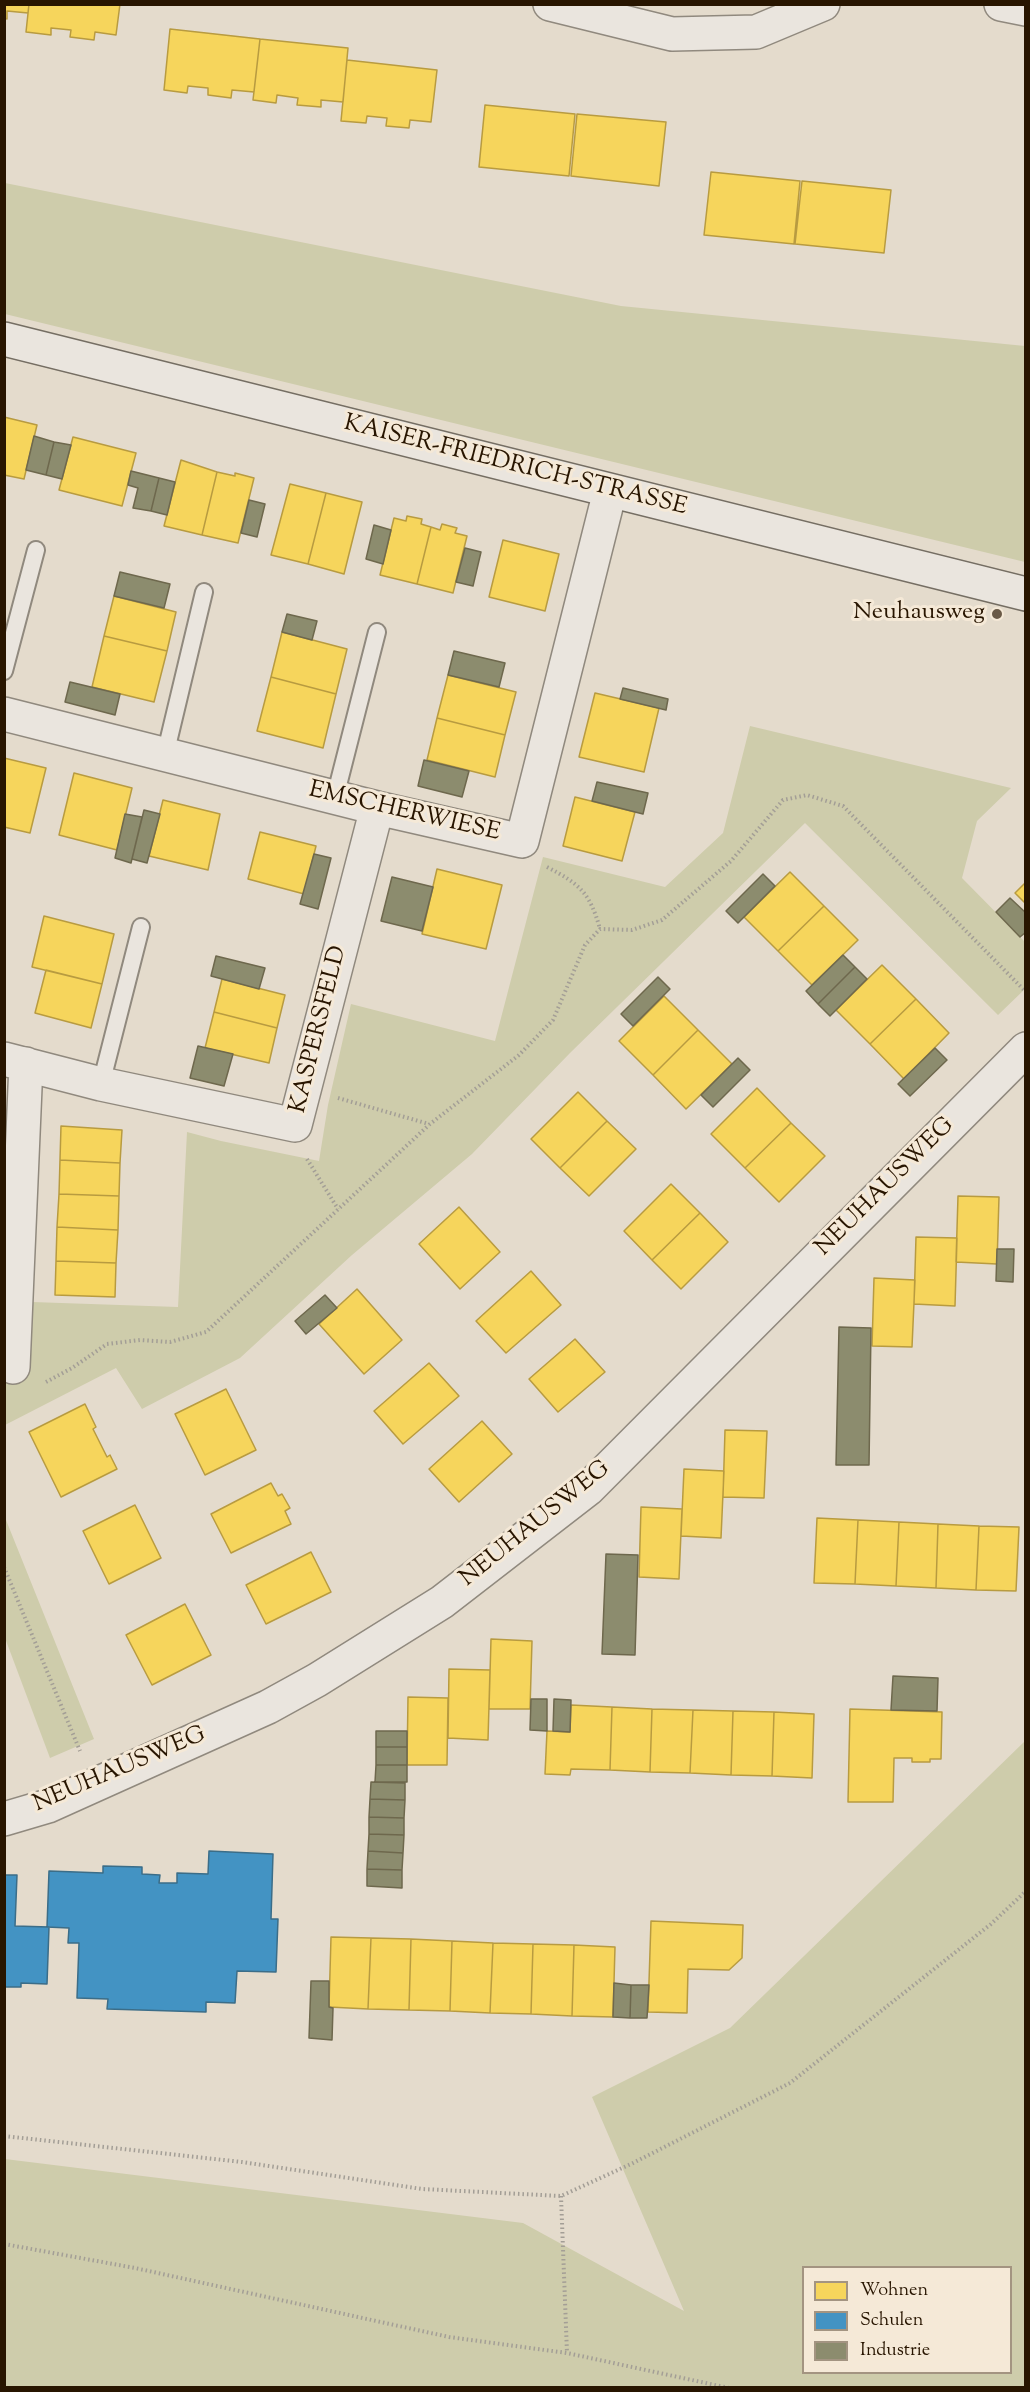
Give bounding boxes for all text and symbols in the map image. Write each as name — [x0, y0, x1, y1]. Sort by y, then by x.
street label: KAISER-FRIEDRICH-STRASSE — [341, 410, 689, 524]
place label: Neuhausweg — [853, 600, 985, 628]
marker: Neuhausweg — [990, 607, 1004, 621]
street label: EMSCHERWIESE — [306, 777, 502, 849]
street label: KASPERSFELD — [285, 943, 355, 1117]
street label: NEUHAUSWEG — [811, 1113, 961, 1263]
street label: NEUHAUSWEG — [455, 1456, 617, 1594]
street label: NEUHAUSWEG — [29, 1722, 211, 1820]
legend — [802, 2266, 1012, 2374]
text: Wohnen — [860, 2278, 928, 2304]
text: Schulen — [860, 2308, 923, 2334]
text: Industrie — [860, 2338, 930, 2364]

